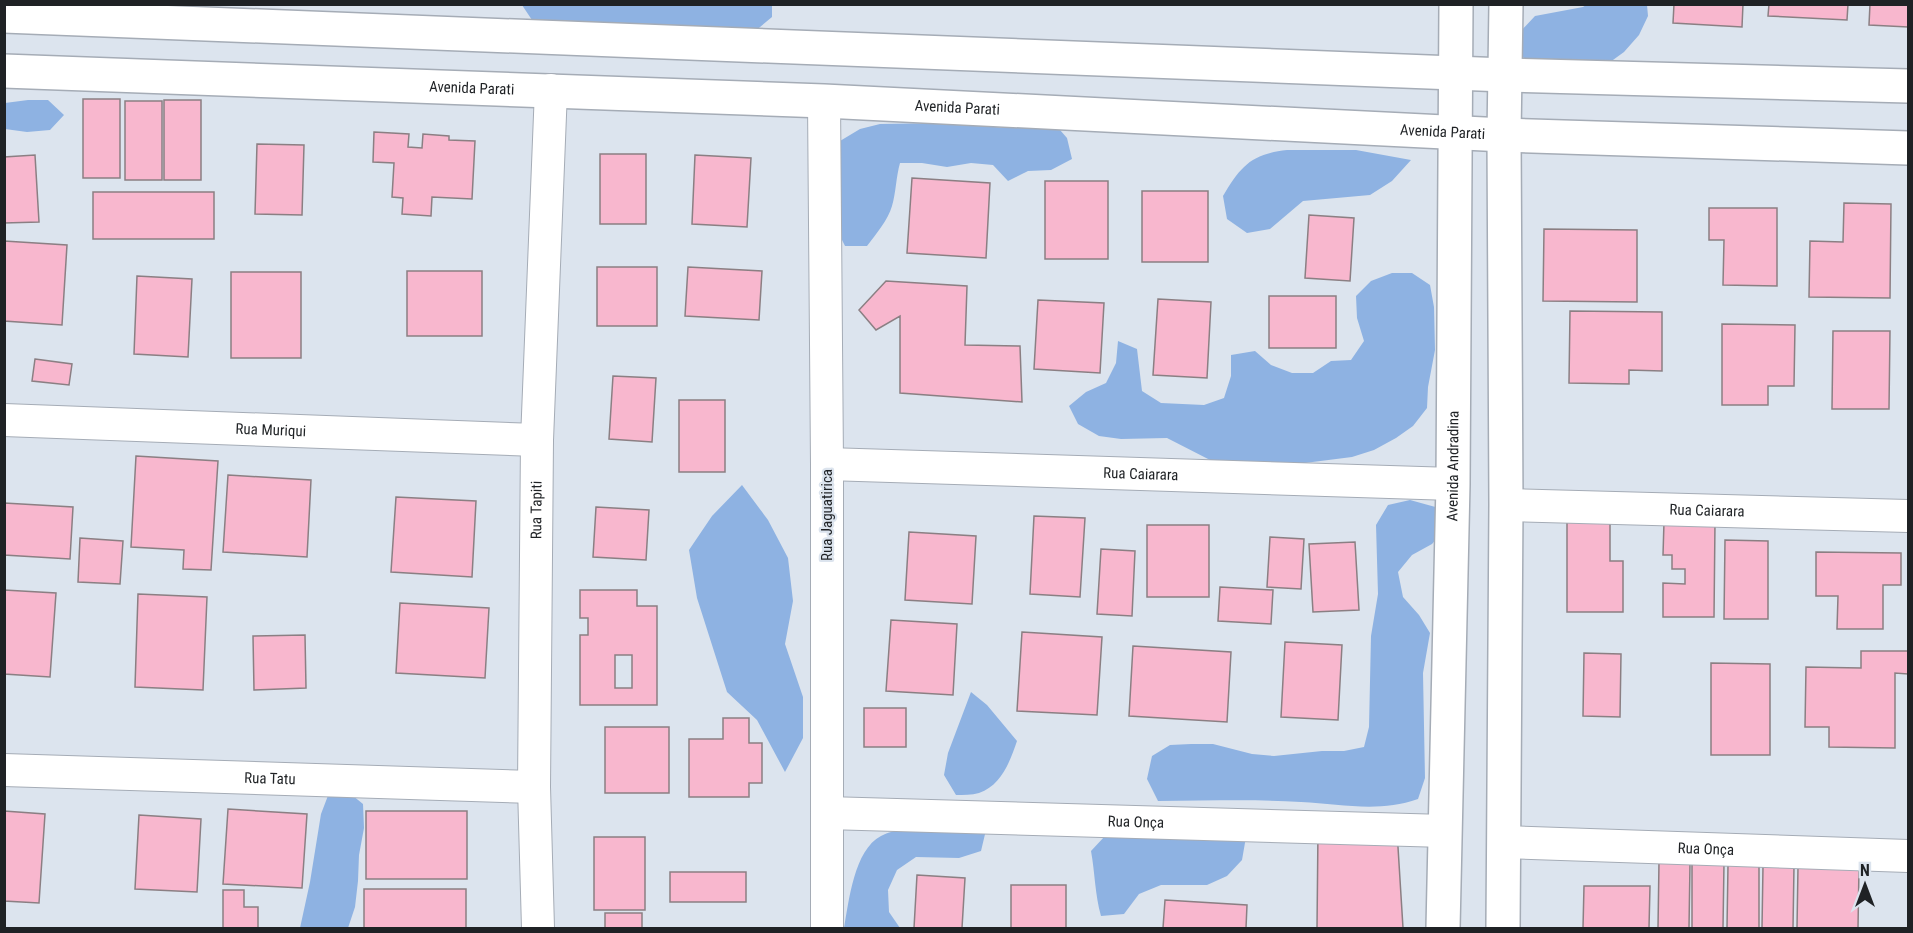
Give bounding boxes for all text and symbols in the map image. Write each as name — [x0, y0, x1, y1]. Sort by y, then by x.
street label: Avenida Parati — [429, 78, 515, 99]
street label: Avenida Parati — [914, 97, 1000, 119]
street label: Avenida Parati — [1400, 121, 1486, 143]
street label: Avenida Andradina — [1443, 411, 1462, 522]
street label: Rua Muriqui — [235, 420, 306, 440]
street label: Rua Caiarara — [1103, 464, 1179, 484]
street label: Rua Jaguatirica — [818, 469, 836, 561]
street label: Rua Tapiti — [527, 481, 546, 539]
street label: Rua Caiarara — [1669, 500, 1745, 521]
street label: Rua Tatu — [244, 769, 296, 788]
street label: Rua Onça — [1107, 812, 1164, 832]
street label: Rua Onça — [1677, 839, 1734, 859]
north arrow — [1835, 855, 1895, 915]
text: N — [1860, 861, 1870, 880]

